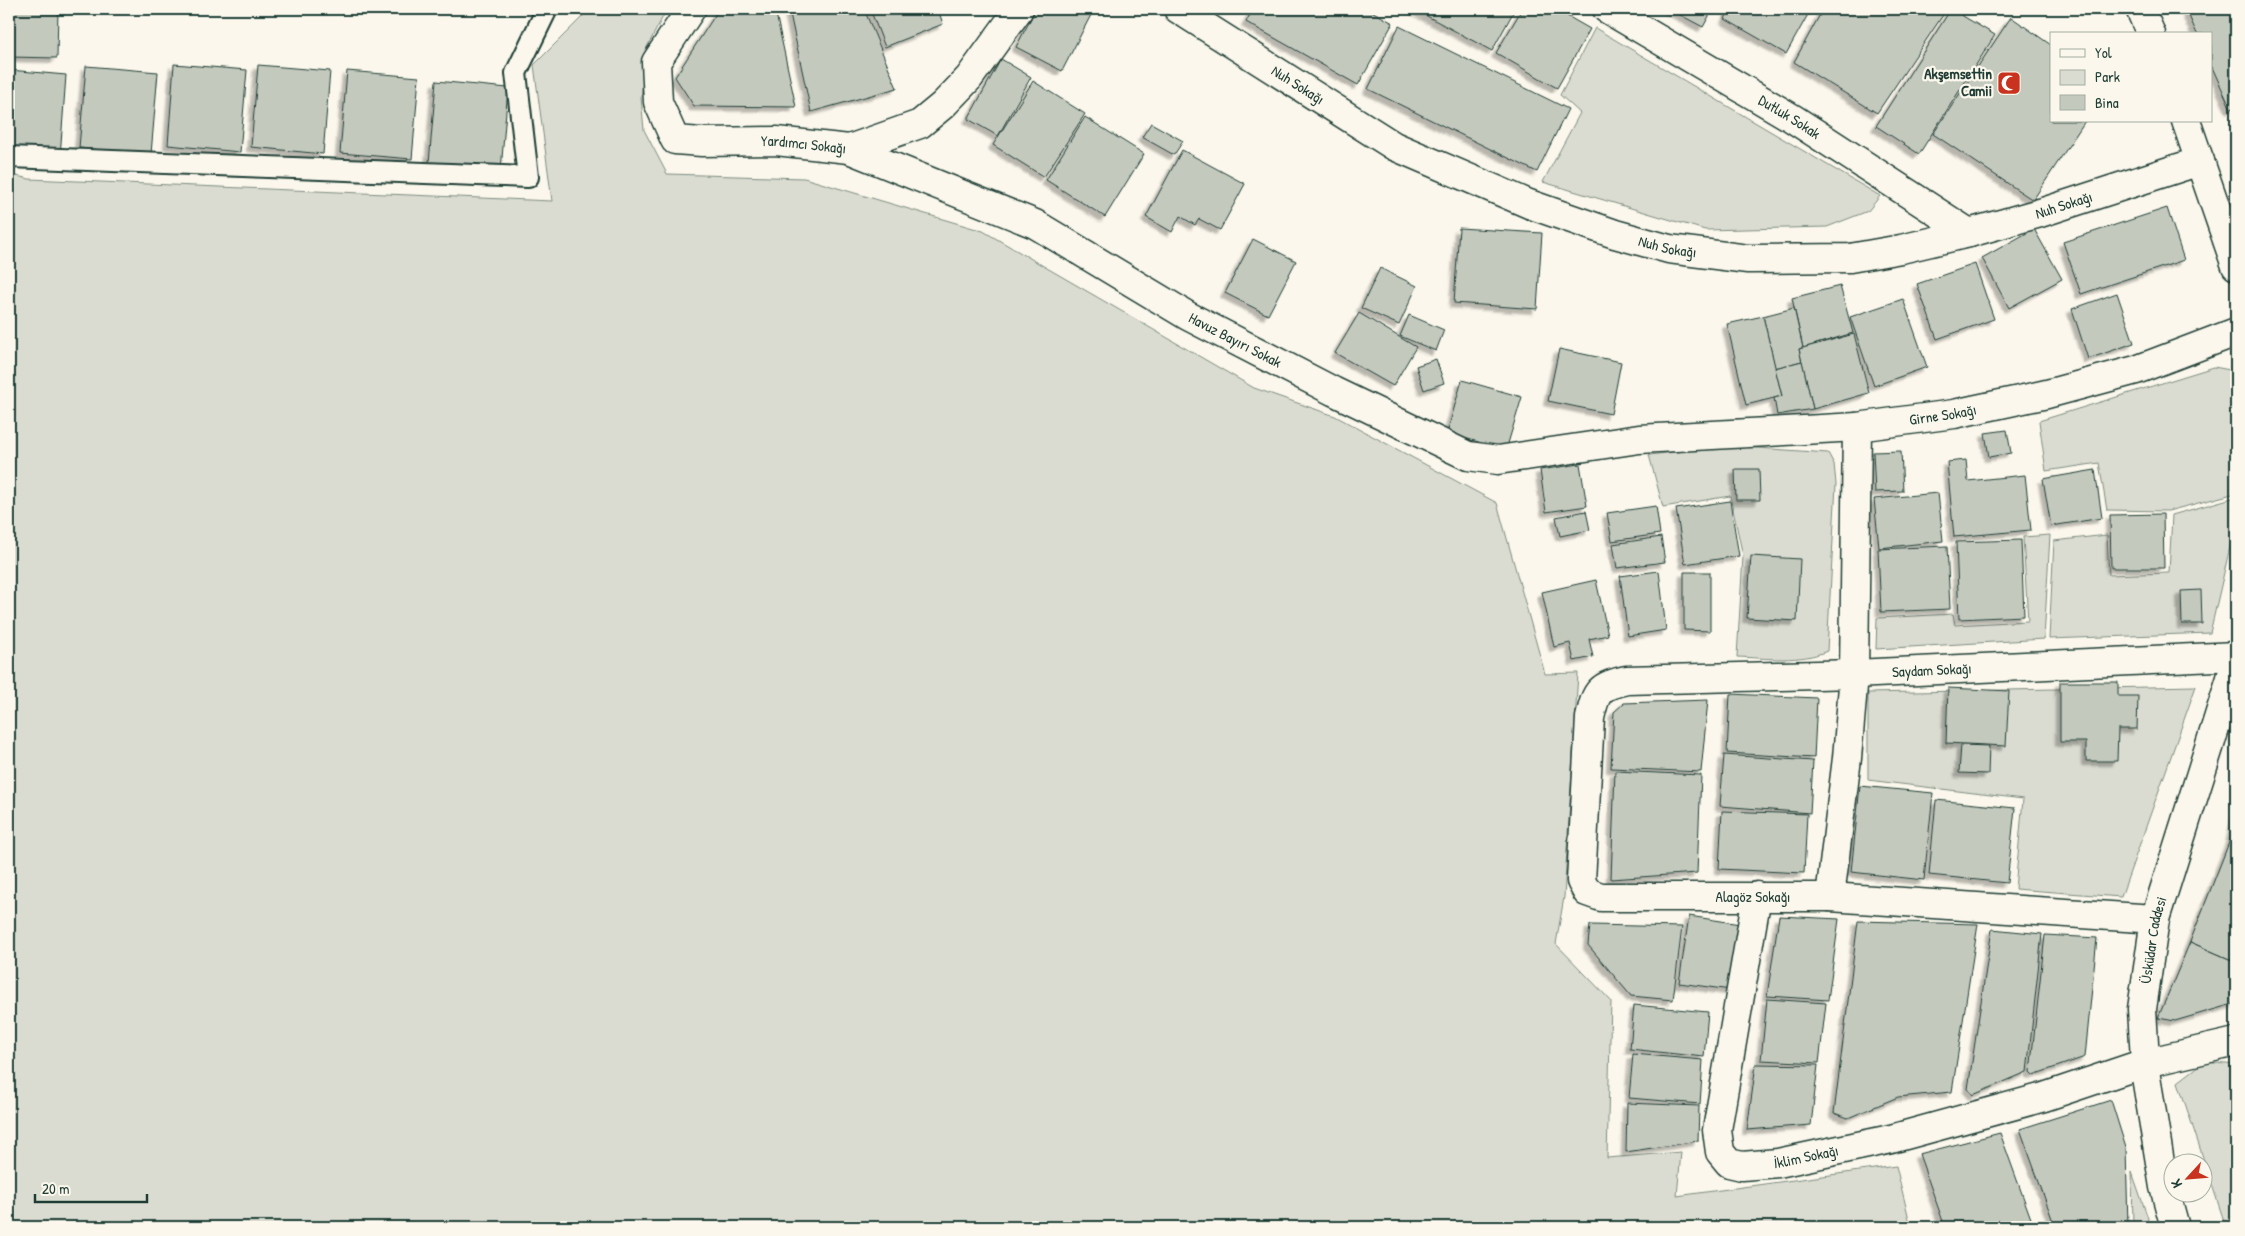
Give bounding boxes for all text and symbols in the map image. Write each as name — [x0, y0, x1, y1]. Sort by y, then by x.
legend — [2050, 32, 2212, 122]
text: Yol — [2095, 42, 2112, 63]
street label: Nuh Sokağı — [1268, 60, 1329, 109]
place label: Akşemsettin Camii — [1924, 63, 1992, 101]
text: Park — [2095, 66, 2120, 87]
mosque icon: Akşemsettin Camii — [1996, 70, 2022, 96]
street label: Dutluk Sokak — [1755, 90, 1825, 144]
text: Bina — [2095, 92, 2119, 113]
street label: Yardımcı Sokağı — [761, 130, 847, 159]
street label: Nuh Sokağı — [2033, 186, 2095, 224]
street label: Nuh Sokağı — [1636, 230, 1698, 262]
street label: Havuz Bayırı Sokak — [1185, 307, 1285, 373]
street label: Girne Sokağı — [1908, 398, 1978, 430]
street label: Saydam Sokağı — [1891, 657, 1972, 682]
street label: Alagöz Sokağı — [1716, 886, 1790, 907]
street label: Üsküdar Caddesi — [2135, 894, 2171, 985]
street label: İklim Sokağı — [1773, 1139, 1840, 1173]
north arrow — [2162, 1154, 2212, 1204]
scale bar — [35, 1171, 148, 1203]
text: K — [2165, 1176, 2186, 1191]
text: 20 m — [42, 1178, 69, 1199]

